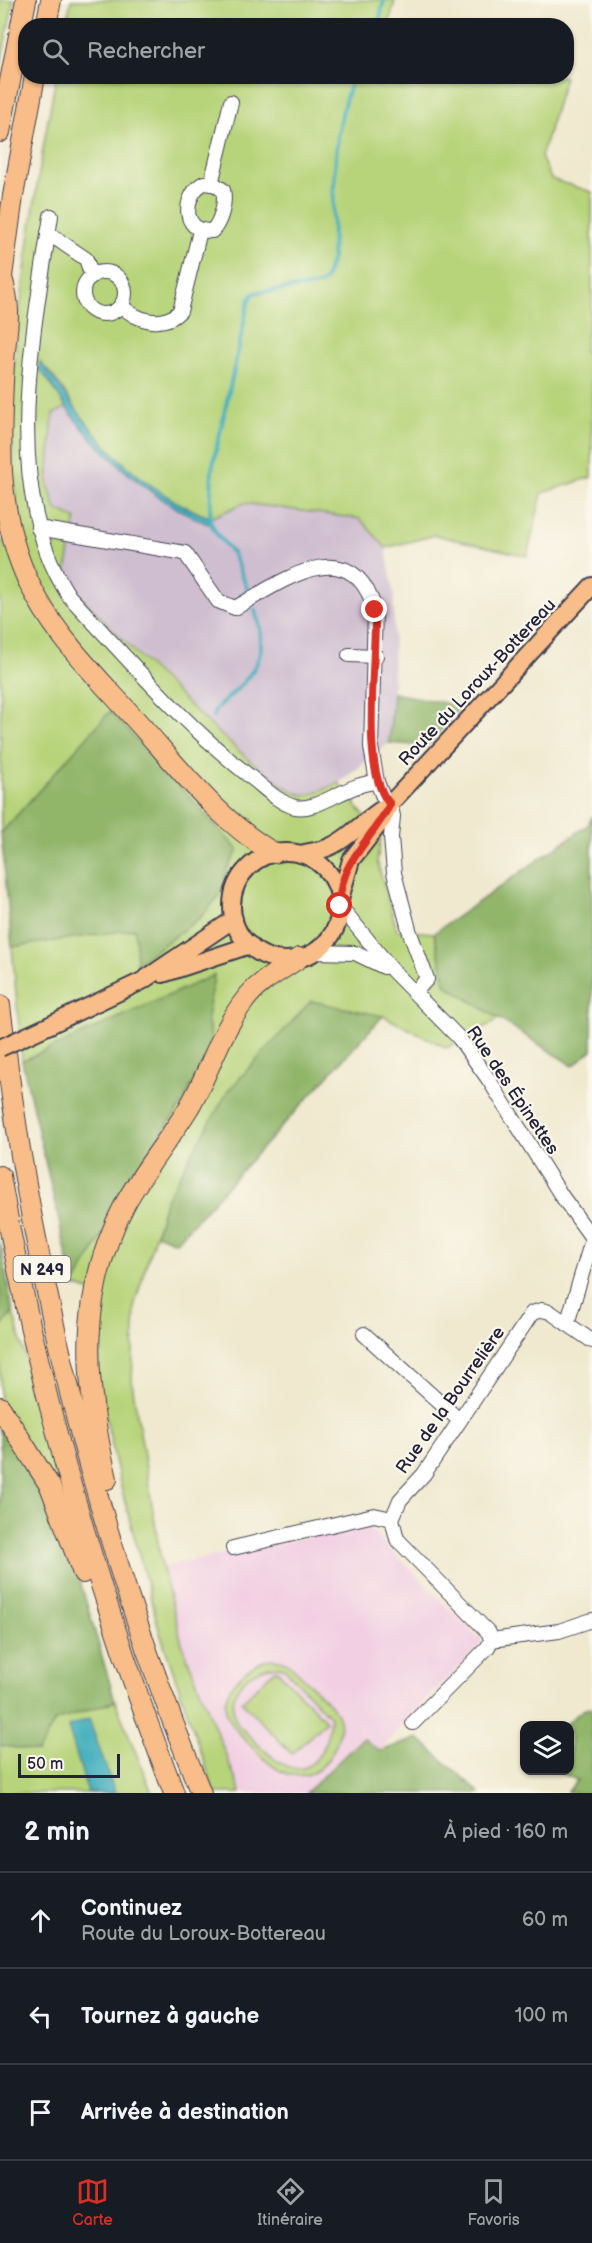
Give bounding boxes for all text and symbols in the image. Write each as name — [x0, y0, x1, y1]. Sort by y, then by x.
search box — [18, 18, 574, 84]
icon: search — [39, 35, 72, 68]
text: Rechercher — [87, 38, 205, 65]
street label: Route du Loroux-Bottereau — [395, 595, 560, 770]
route end — [361, 596, 387, 622]
route start — [326, 892, 352, 918]
street label: Rue des Épinettes — [462, 1021, 565, 1158]
road number: N 249 — [14, 1256, 70, 1282]
street label: Rue de la Bourrelière — [392, 1322, 509, 1478]
map controls — [520, 1721, 574, 1775]
button: layers — [520, 1721, 574, 1775]
scale bar — [18, 1751, 120, 1778]
text: 50 m — [27, 1755, 63, 1774]
text: 2 min — [24, 1817, 90, 1848]
text: À pied · 160 m — [444, 1820, 568, 1844]
text: Continuez — [81, 1895, 182, 1922]
icon: ahead — [24, 1904, 57, 1937]
text: 60 m — [522, 1908, 568, 1932]
text: Route du Loroux-Bottereau — [81, 1922, 326, 1946]
icon: left — [24, 2000, 57, 2033]
text: Tournez à gauche — [81, 2003, 259, 2030]
text: 100 m — [515, 2004, 568, 2028]
icon: arrive — [24, 2096, 57, 2129]
text: Arrivée à destination — [81, 2099, 289, 2126]
tab: Carte — [72, 2175, 113, 2230]
tab: Itinéraire — [257, 2175, 323, 2230]
tab: Favoris — [467, 2175, 520, 2230]

